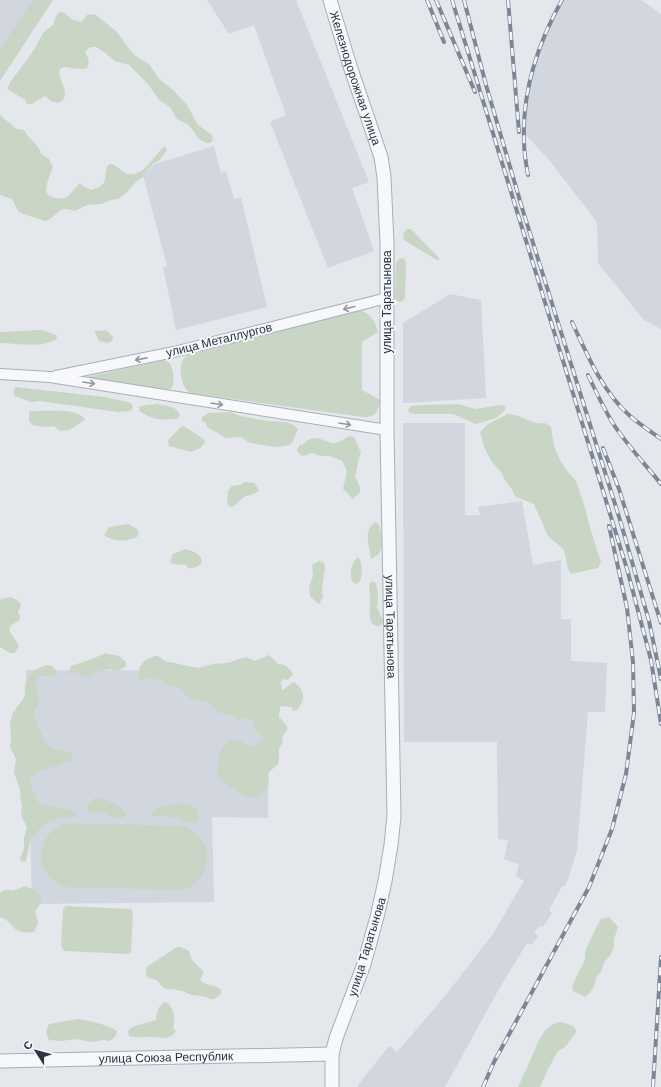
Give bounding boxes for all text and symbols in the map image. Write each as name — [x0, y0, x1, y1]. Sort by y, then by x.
street label: Железнодорожная улица — [327, 9, 384, 147]
street label: улица Таратынова — [380, 250, 394, 354]
one-way arrow — [343, 304, 356, 312]
street label: улица Металлургов — [165, 320, 273, 360]
one-way arrow — [135, 355, 148, 363]
one-way arrow — [82, 380, 95, 388]
one-way arrow — [210, 400, 223, 408]
one-way arrow — [338, 420, 351, 428]
street label: улица Таратынова — [383, 575, 399, 679]
street label: улица Таратынова — [345, 895, 389, 998]
north arrow — [16, 1031, 56, 1071]
text: С — [21, 1038, 35, 1052]
street label: улица Союза Республик — [99, 1049, 234, 1066]

